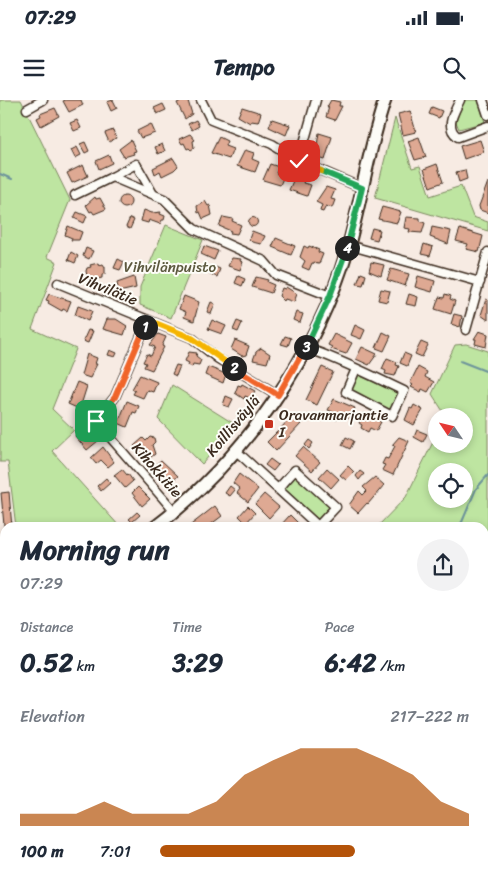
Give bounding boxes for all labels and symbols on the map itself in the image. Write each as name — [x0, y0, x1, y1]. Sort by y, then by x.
pin — [278, 140, 320, 182]
pin: 4 — [334, 236, 360, 260]
park label: Vihvilänpuisto — [124, 254, 217, 280]
street label: Vihvilätie — [74, 265, 142, 313]
pin: 1 — [132, 314, 158, 340]
pin: 3 — [294, 334, 318, 360]
pin: 2 — [222, 356, 246, 380]
street label: Koillisväylä — [199, 389, 267, 463]
pin — [75, 400, 117, 442]
place label: Oravanmarjantie I — [278, 402, 388, 445]
north arrow — [428, 408, 472, 452]
marker: Oravanmarjantie I — [263, 418, 275, 430]
street label: Kihokkitie — [125, 436, 189, 504]

